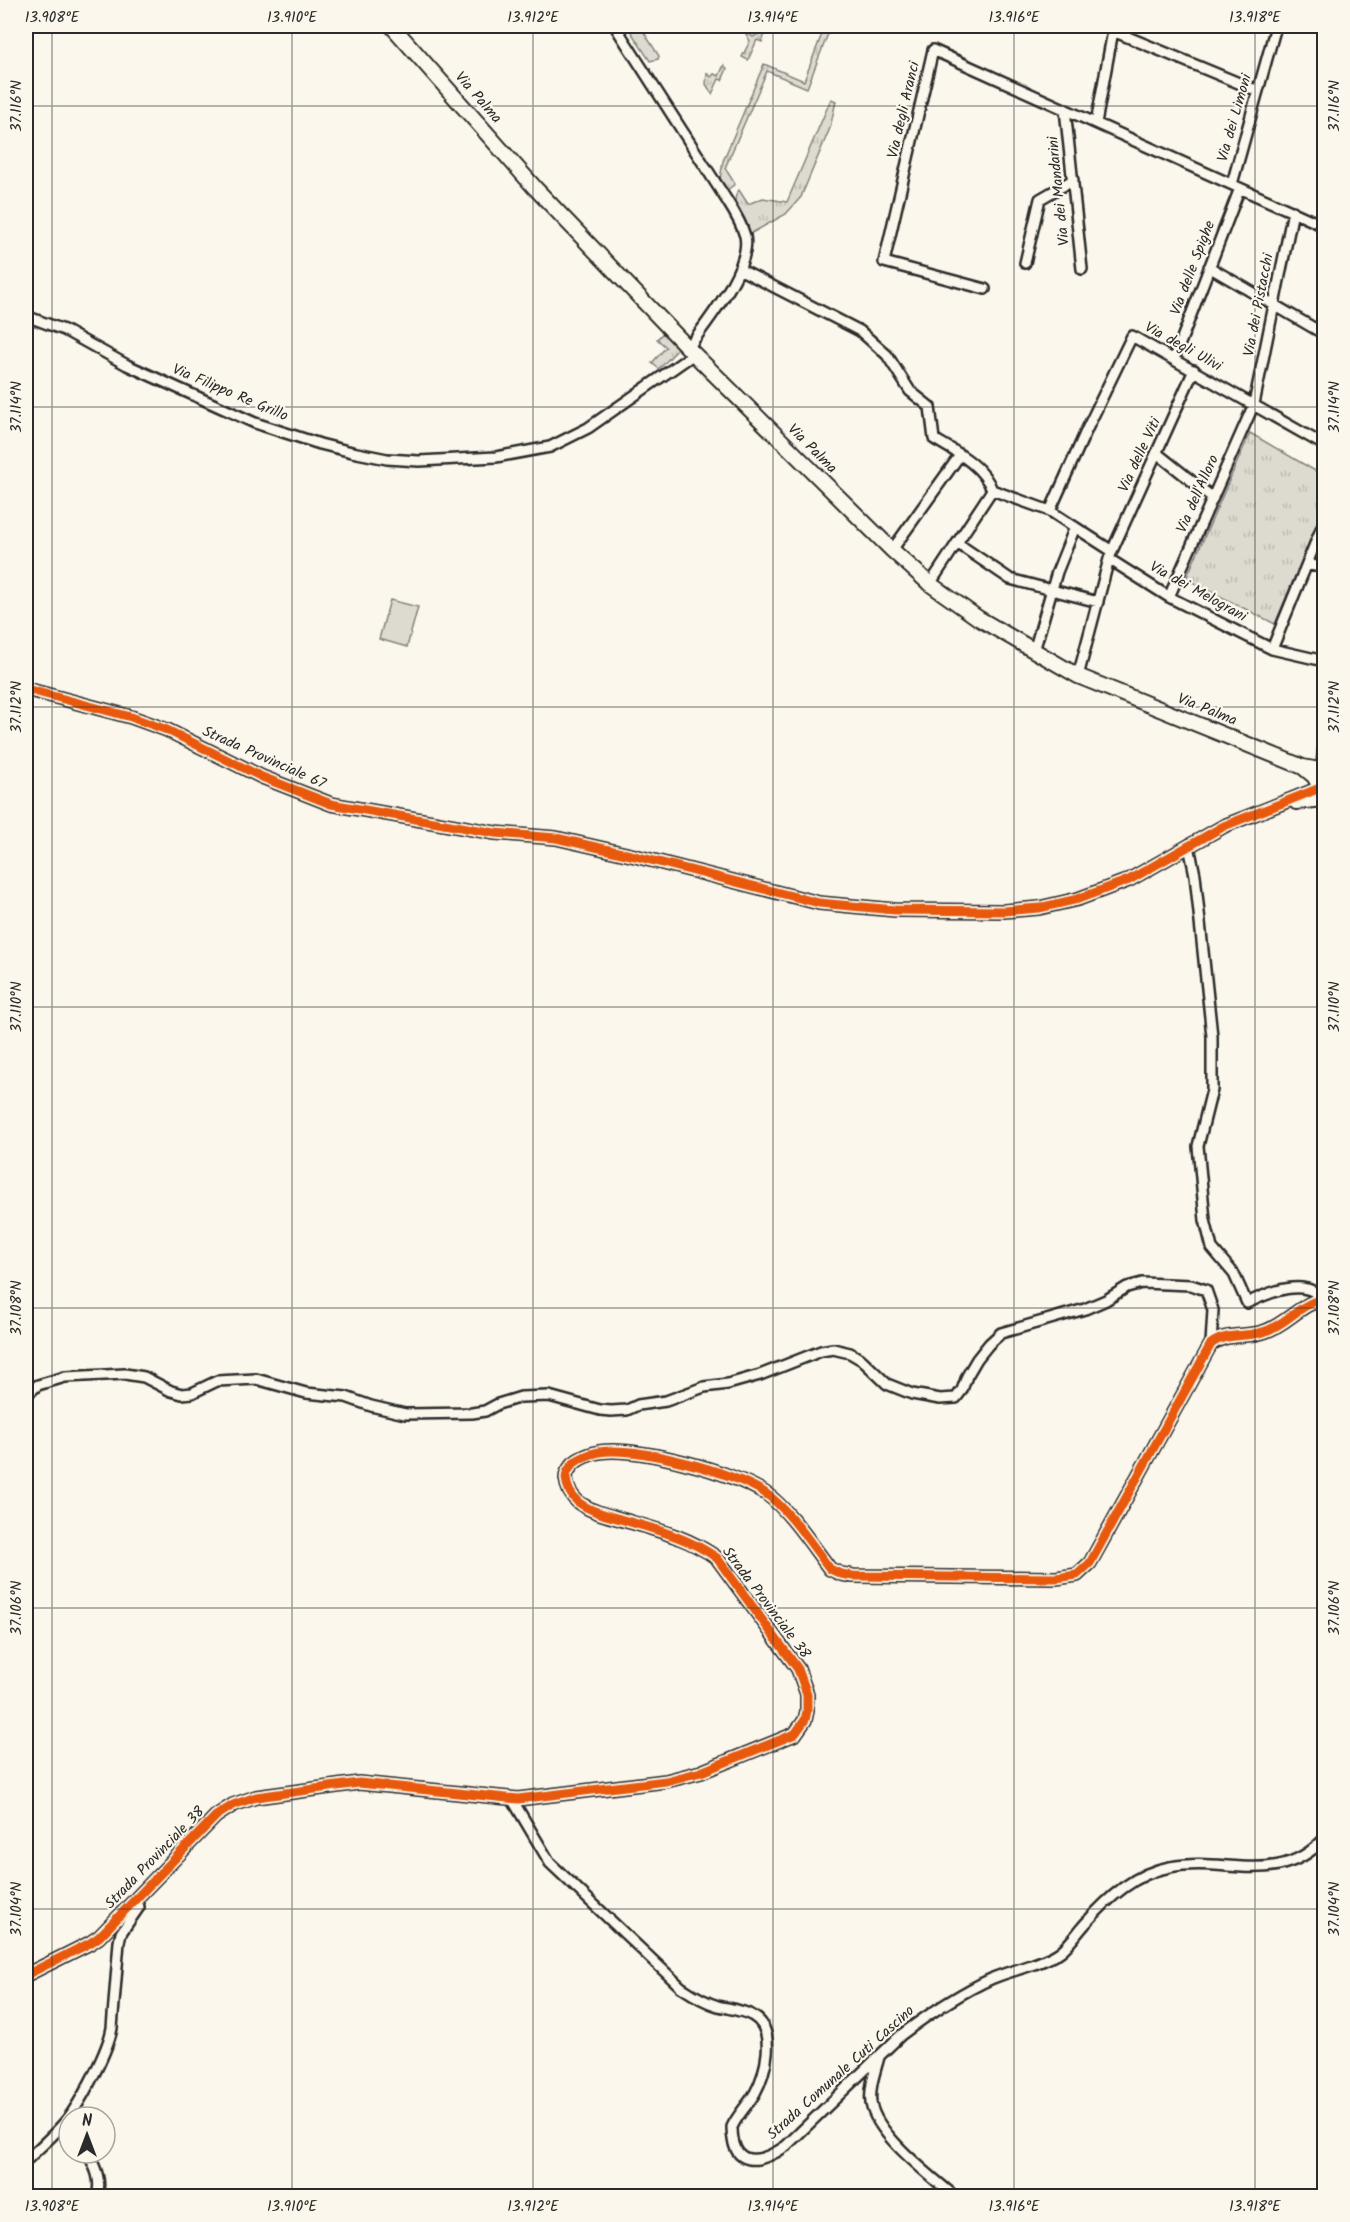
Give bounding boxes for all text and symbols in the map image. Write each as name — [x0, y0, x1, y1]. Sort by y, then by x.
text: 13.908°E — [25, 6, 80, 30]
text: 13.910°E — [267, 6, 318, 30]
text: 13.912°E — [507, 6, 560, 30]
text: 13.914°E — [748, 6, 800, 30]
text: 13.916°E — [988, 6, 1041, 30]
text: 13.918°E — [1229, 6, 1282, 30]
street label: Via degli Aranci — [881, 58, 927, 161]
street label: Via Palma — [448, 67, 508, 129]
street label: Via dei Limoni — [1211, 70, 1259, 165]
text: 37.116°N — [5, 80, 29, 132]
text: 37.116°N — [1323, 80, 1347, 132]
street label: Via dei Mandarini — [1041, 134, 1077, 247]
street label: Via delle Spighe — [1164, 217, 1222, 319]
street label: Via dei Pistacchi — [1237, 250, 1281, 358]
street label: Via degli Ulivi — [1140, 316, 1227, 379]
street label: Via Filippo Re Grillo — [168, 358, 292, 428]
text: 37.114°N — [5, 381, 29, 433]
text: 37.114°N — [1323, 381, 1347, 433]
street label: Via delle Viti — [1112, 412, 1168, 496]
street label: Via Palma — [781, 418, 843, 480]
street label: Via dell'Alloro — [1170, 451, 1226, 537]
street label: Via dei Melograni — [1145, 555, 1252, 629]
text: 37.112°N — [5, 681, 29, 733]
text: 37.112°N — [1323, 681, 1347, 733]
street label: Via Palma — [1174, 687, 1240, 733]
street label: Strada Provinciale 67 — [198, 720, 331, 796]
text: 37.110°N — [5, 981, 29, 1033]
text: 37.110°N — [1323, 981, 1347, 1033]
text: 37.108°N — [5, 1280, 29, 1336]
text: 37.108°N — [1323, 1280, 1347, 1336]
street label: Strada Provinciale 38 — [716, 1542, 817, 1665]
text: 37.106°N — [5, 1581, 29, 1635]
text: 37.106°N — [1323, 1581, 1347, 1635]
street label: Strada Provinciale 38 — [99, 1800, 211, 1915]
text: 37.104°N — [5, 1882, 29, 1936]
text: 37.104°N — [1323, 1882, 1347, 1936]
street label: Strada Comunale Cuti Cascino — [762, 2000, 920, 2146]
north arrow — [57, 2105, 117, 2165]
text: N — [82, 2109, 92, 2134]
text: 13.908°E — [25, 2195, 80, 2219]
text: 13.910°E — [267, 2195, 318, 2219]
text: 13.912°E — [507, 2195, 560, 2219]
text: 13.914°E — [748, 2195, 800, 2219]
text: 13.916°E — [988, 2195, 1041, 2219]
text: 13.918°E — [1229, 2195, 1282, 2219]

